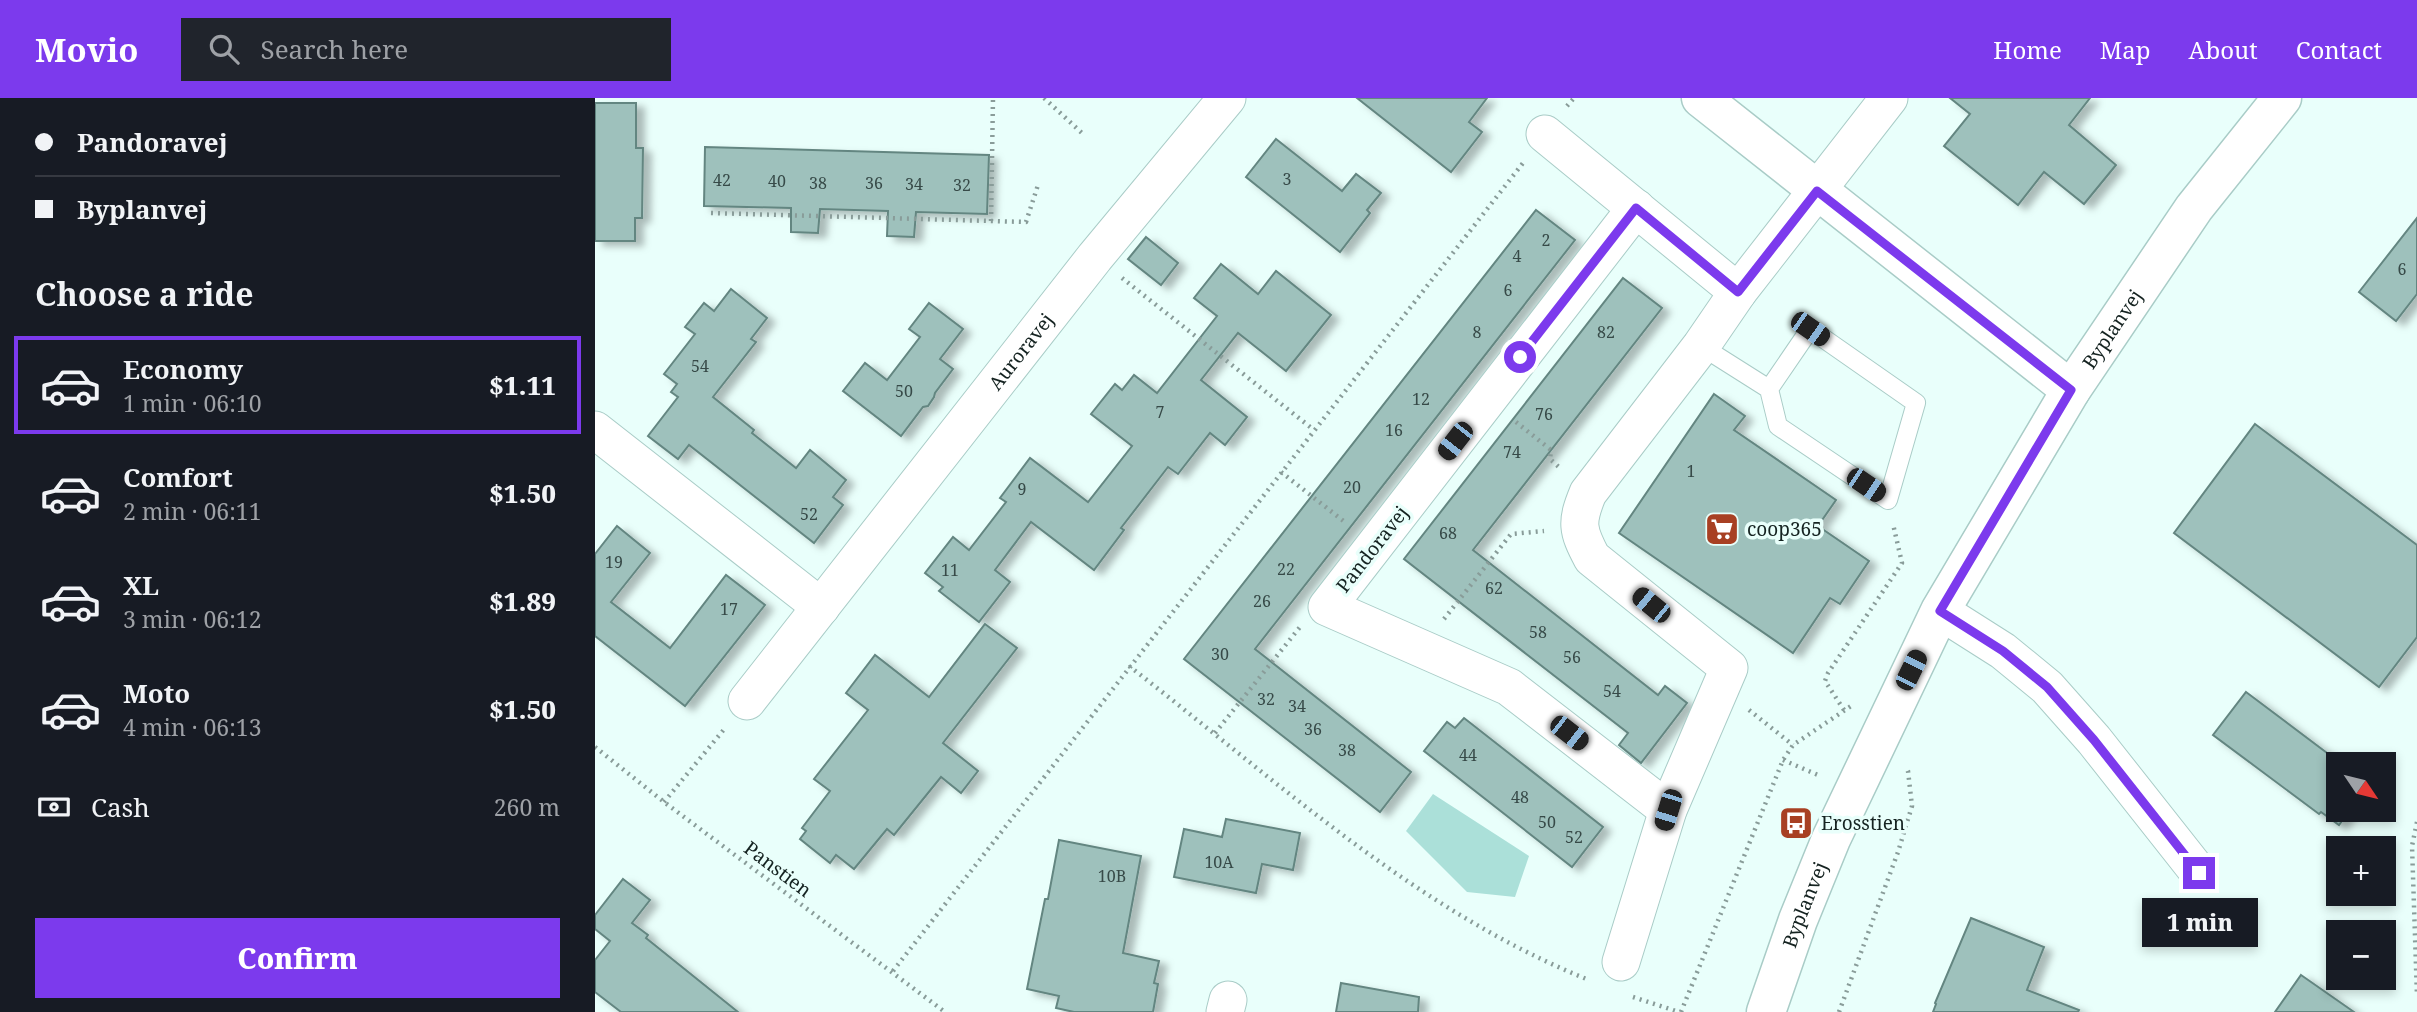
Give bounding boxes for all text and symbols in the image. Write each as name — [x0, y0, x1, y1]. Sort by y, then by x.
search box — [181, 18, 671, 81]
text: Movio — [35, 27, 139, 72]
icon: search — [205, 30, 243, 68]
text: Search here — [261, 31, 408, 67]
text: Home — [1993, 33, 2062, 66]
text: Map — [2100, 33, 2151, 66]
text: About — [2189, 33, 2258, 66]
text: Contact — [2296, 33, 2382, 66]
text: Pandoravej — [77, 124, 228, 160]
house number: 3 — [1283, 168, 1292, 190]
house number: 42 — [713, 169, 731, 191]
house number: 40 — [768, 170, 786, 192]
house number: 38 — [809, 172, 827, 194]
house number: 36 — [865, 172, 883, 194]
house number: 34 — [905, 173, 923, 195]
house number: 32 — [953, 174, 971, 196]
text: Byplanvej — [77, 191, 207, 227]
house number: 2 — [1542, 229, 1550, 251]
house number: 4 — [1513, 245, 1522, 267]
house number: 6 — [2398, 258, 2407, 280]
text: Choose a ride — [35, 272, 254, 315]
house number: 6 — [1504, 279, 1513, 301]
street label: Byplanvej — [2076, 284, 2148, 374]
street label: Auroravej — [983, 308, 1059, 395]
car — [1787, 308, 1834, 350]
house number: 8 — [1473, 321, 1482, 343]
house number: 82 — [1597, 321, 1615, 343]
route start — [1504, 341, 1536, 373]
text: Economy — [123, 351, 243, 387]
icon: car — [39, 354, 102, 417]
house number: 54 — [691, 355, 709, 377]
text: $1.11 — [489, 367, 556, 403]
house number: 50 — [895, 380, 913, 402]
text: 1 min · 06:10 — [123, 387, 261, 419]
house number: 12 — [1412, 388, 1430, 410]
house number: 7 — [1156, 401, 1165, 423]
house number: 76 — [1535, 403, 1553, 425]
car — [1434, 418, 1477, 464]
house number: 16 — [1385, 419, 1403, 441]
house number: 74 — [1503, 441, 1521, 463]
text: Comfort — [123, 459, 233, 495]
house number: 1 — [1687, 460, 1695, 482]
icon: car — [39, 462, 102, 525]
car — [1843, 465, 1890, 505]
text: $1.50 — [489, 475, 556, 511]
house number: 20 — [1343, 476, 1361, 498]
house number: 9 — [1018, 478, 1026, 500]
text: 2 min · 06:11 — [123, 495, 261, 527]
street label: Pandoravej — [1330, 500, 1414, 598]
house number: 52 — [800, 503, 818, 525]
supermarket icon: coop365 — [1703, 510, 1741, 548]
place label: coop365 — [1747, 516, 1822, 542]
house number: 68 — [1439, 522, 1457, 544]
house number: 19 — [605, 551, 623, 573]
house number: 22 — [1277, 558, 1295, 580]
house number: 11 — [941, 559, 959, 581]
text: XL — [123, 567, 159, 603]
icon: car — [39, 570, 102, 633]
house number: 62 — [1485, 577, 1503, 599]
text: $1.89 — [489, 583, 556, 619]
car — [1629, 584, 1674, 626]
house number: 26 — [1253, 590, 1271, 612]
house number: 17 — [720, 598, 738, 620]
text: 3 min · 06:12 — [123, 603, 261, 635]
house number: 58 — [1529, 621, 1547, 643]
house number: 30 — [1211, 643, 1229, 665]
house number: 56 — [1563, 646, 1581, 668]
car — [1893, 647, 1930, 693]
text: Moto — [123, 675, 190, 711]
icon: car — [39, 678, 102, 741]
house number: 54 — [1603, 680, 1621, 702]
house number: 32 — [1257, 688, 1275, 710]
text: $1.50 — [489, 691, 556, 727]
house number: 34 — [1288, 695, 1306, 717]
text: 4 min · 06:13 — [123, 711, 261, 743]
car — [1546, 712, 1593, 754]
house number: 36 — [1304, 718, 1322, 740]
house number: 38 — [1338, 739, 1356, 761]
house number: 44 — [1459, 744, 1477, 766]
north arrow — [2326, 752, 2396, 822]
map controls — [2326, 752, 2396, 990]
house number: 48 — [1511, 786, 1529, 808]
car — [1652, 787, 1685, 833]
icon: cash — [35, 788, 73, 826]
text: Cash — [91, 789, 150, 825]
text: 260 m — [494, 791, 560, 823]
bus stop icon: Erosstien — [1777, 804, 1815, 842]
place label: Erosstien — [1821, 810, 1905, 836]
house number: 50 — [1538, 811, 1556, 833]
house number: 52 — [1565, 826, 1583, 848]
street label: Panstien — [739, 835, 817, 903]
button: + — [2326, 836, 2396, 906]
house number: 10A — [1204, 851, 1234, 873]
route end — [2183, 857, 2215, 889]
street label: Byplanvej — [1776, 858, 1833, 951]
house number: 10B — [1098, 865, 1126, 887]
callout: 1 min — [2141, 898, 2257, 946]
text: 1 min — [2167, 906, 2233, 938]
button: Confirm — [35, 918, 560, 998]
button: − — [2326, 920, 2396, 990]

